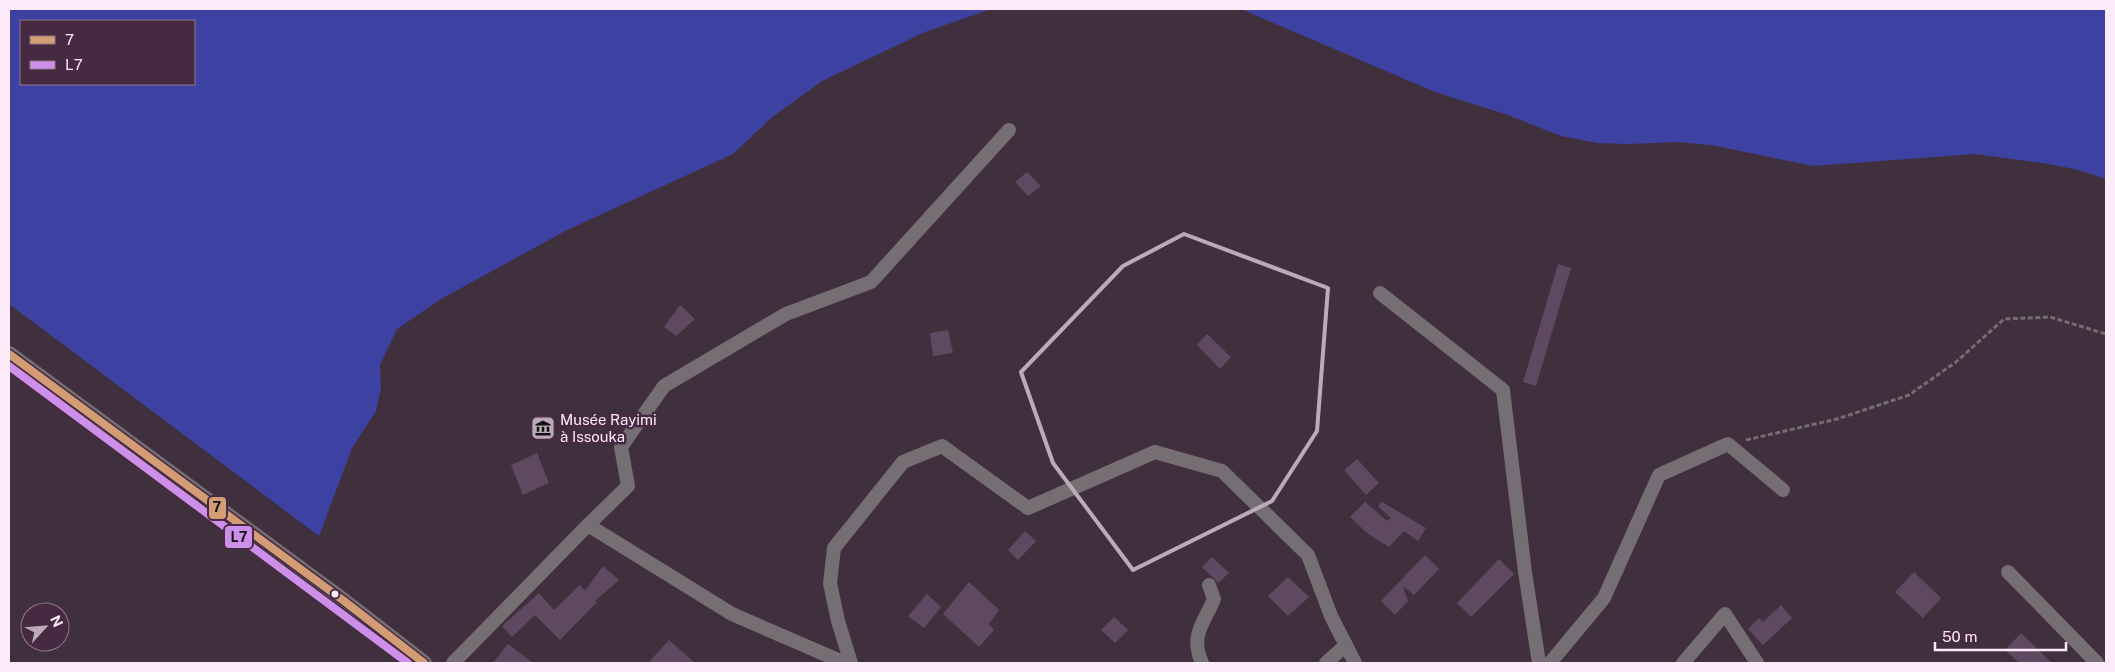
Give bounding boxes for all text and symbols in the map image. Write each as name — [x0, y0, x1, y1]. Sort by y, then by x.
legend — [20, 20, 195, 85]
text: 7 — [65, 31, 74, 48]
text: L7 — [65, 56, 83, 73]
place label: Musée Rayimi à Issouka — [560, 411, 657, 445]
museum icon: Musée Rayimi à Issouka — [530, 415, 556, 441]
line badge: 7 — [208, 496, 227, 520]
text: 7 — [213, 499, 222, 515]
line badge: L7 — [224, 525, 253, 549]
text: L7 — [231, 529, 248, 545]
unlabelled marker — [330, 589, 340, 599]
north arrow — [20, 602, 70, 652]
text: N — [47, 613, 66, 630]
scale bar — [1935, 620, 2066, 652]
text: 50 m — [1942, 628, 1977, 645]

